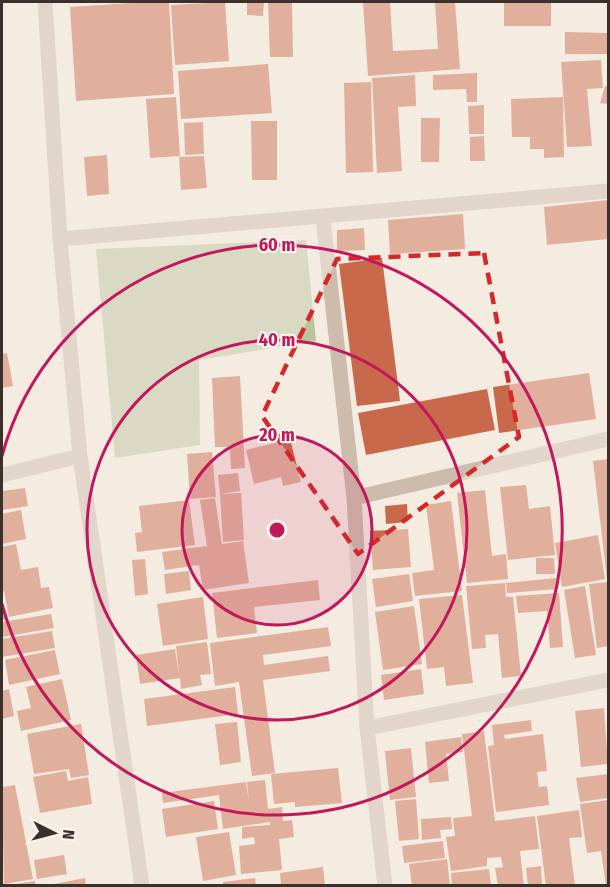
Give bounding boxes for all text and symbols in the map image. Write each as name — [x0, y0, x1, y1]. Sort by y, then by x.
text: 60 m — [259, 234, 295, 256]
text: 40 m — [259, 329, 295, 351]
text: 20 m — [258, 424, 295, 446]
centre of rings — [267, 520, 287, 540]
north arrow — [24, 803, 84, 863]
text: N — [58, 829, 78, 840]

